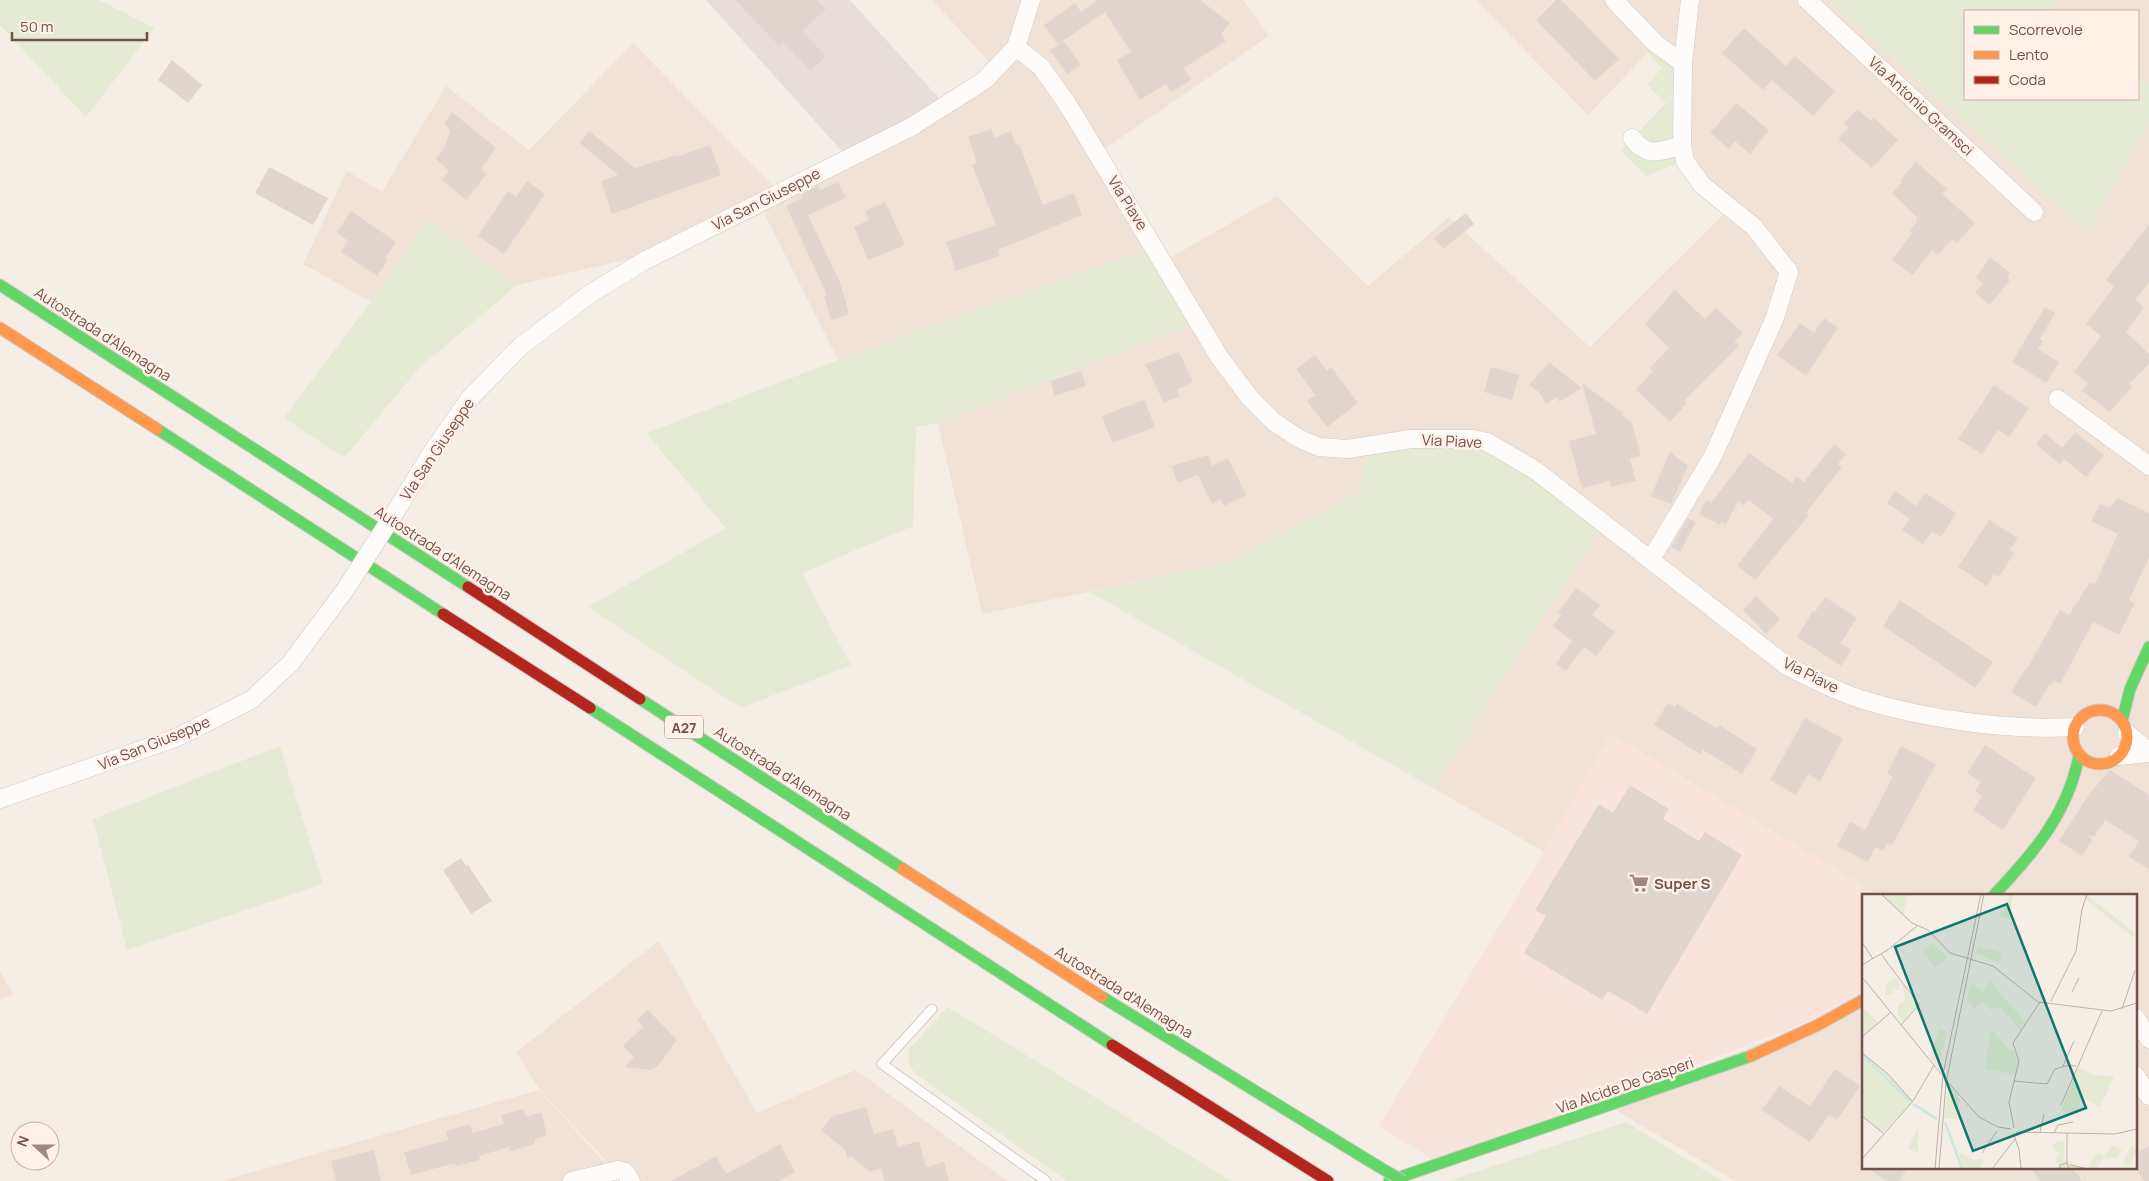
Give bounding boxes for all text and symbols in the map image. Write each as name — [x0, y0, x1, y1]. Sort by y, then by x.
scale bar — [12, 10, 148, 42]
legend — [1964, 10, 2139, 100]
text: 50 m — [20, 16, 54, 37]
text: Scorrevole — [2009, 19, 2083, 40]
text: Lento — [2009, 44, 2049, 65]
street label: Via Antonio Gramsci — [1864, 52, 1978, 160]
text: Coda — [2009, 69, 2046, 90]
street label: Via San Giuseppe — [708, 163, 824, 235]
street label: Via Piave — [1103, 172, 1153, 234]
street label: Autostrada d'Alemagna — [30, 282, 176, 386]
street label: Via San Giuseppe — [395, 394, 479, 504]
street label: Via Piave — [1421, 429, 1483, 453]
street label: Autostrada d'Alemagna — [370, 501, 516, 605]
street label: Via Piave — [1779, 652, 1843, 698]
street label: Via San Giuseppe — [95, 711, 213, 775]
road number: A27 — [665, 716, 703, 739]
street label: Autostrada d'Alemagna — [710, 721, 856, 825]
supermarket icon: Super S — [1628, 872, 1650, 894]
place label: Super S — [1654, 873, 1710, 894]
inset map — [1862, 894, 2136, 1168]
street label: Autostrada d'Alemagna — [1051, 941, 1197, 1043]
street label: Via Alcide De Gasperi — [1553, 1052, 1697, 1118]
north arrow — [10, 1121, 60, 1171]
text: N — [12, 1133, 33, 1149]

